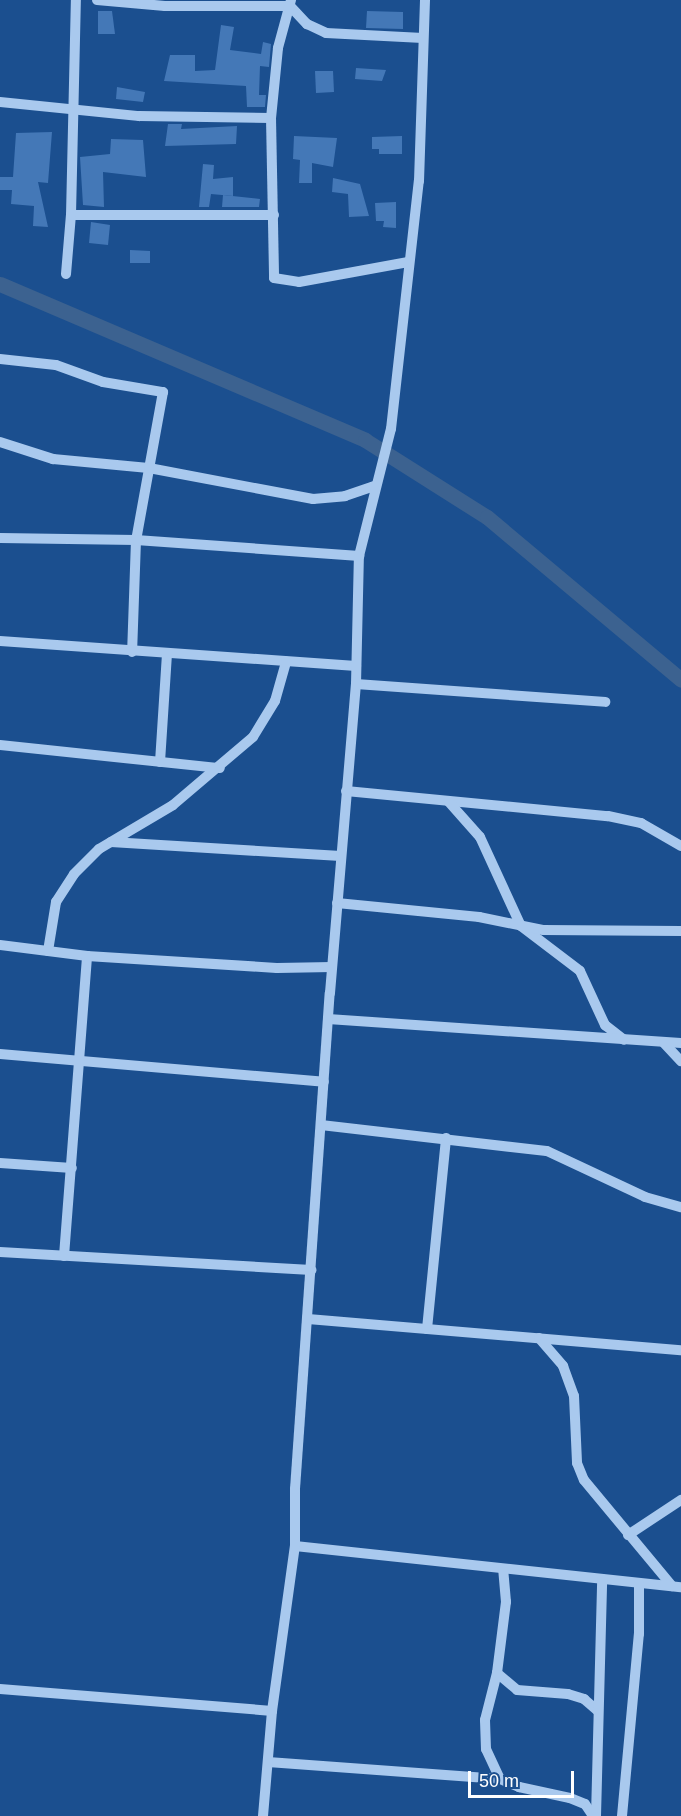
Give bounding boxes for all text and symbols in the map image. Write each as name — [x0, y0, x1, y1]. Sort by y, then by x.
scale bar — [471, 1759, 578, 1797]
text: 50 m — [479, 1771, 519, 1791]

